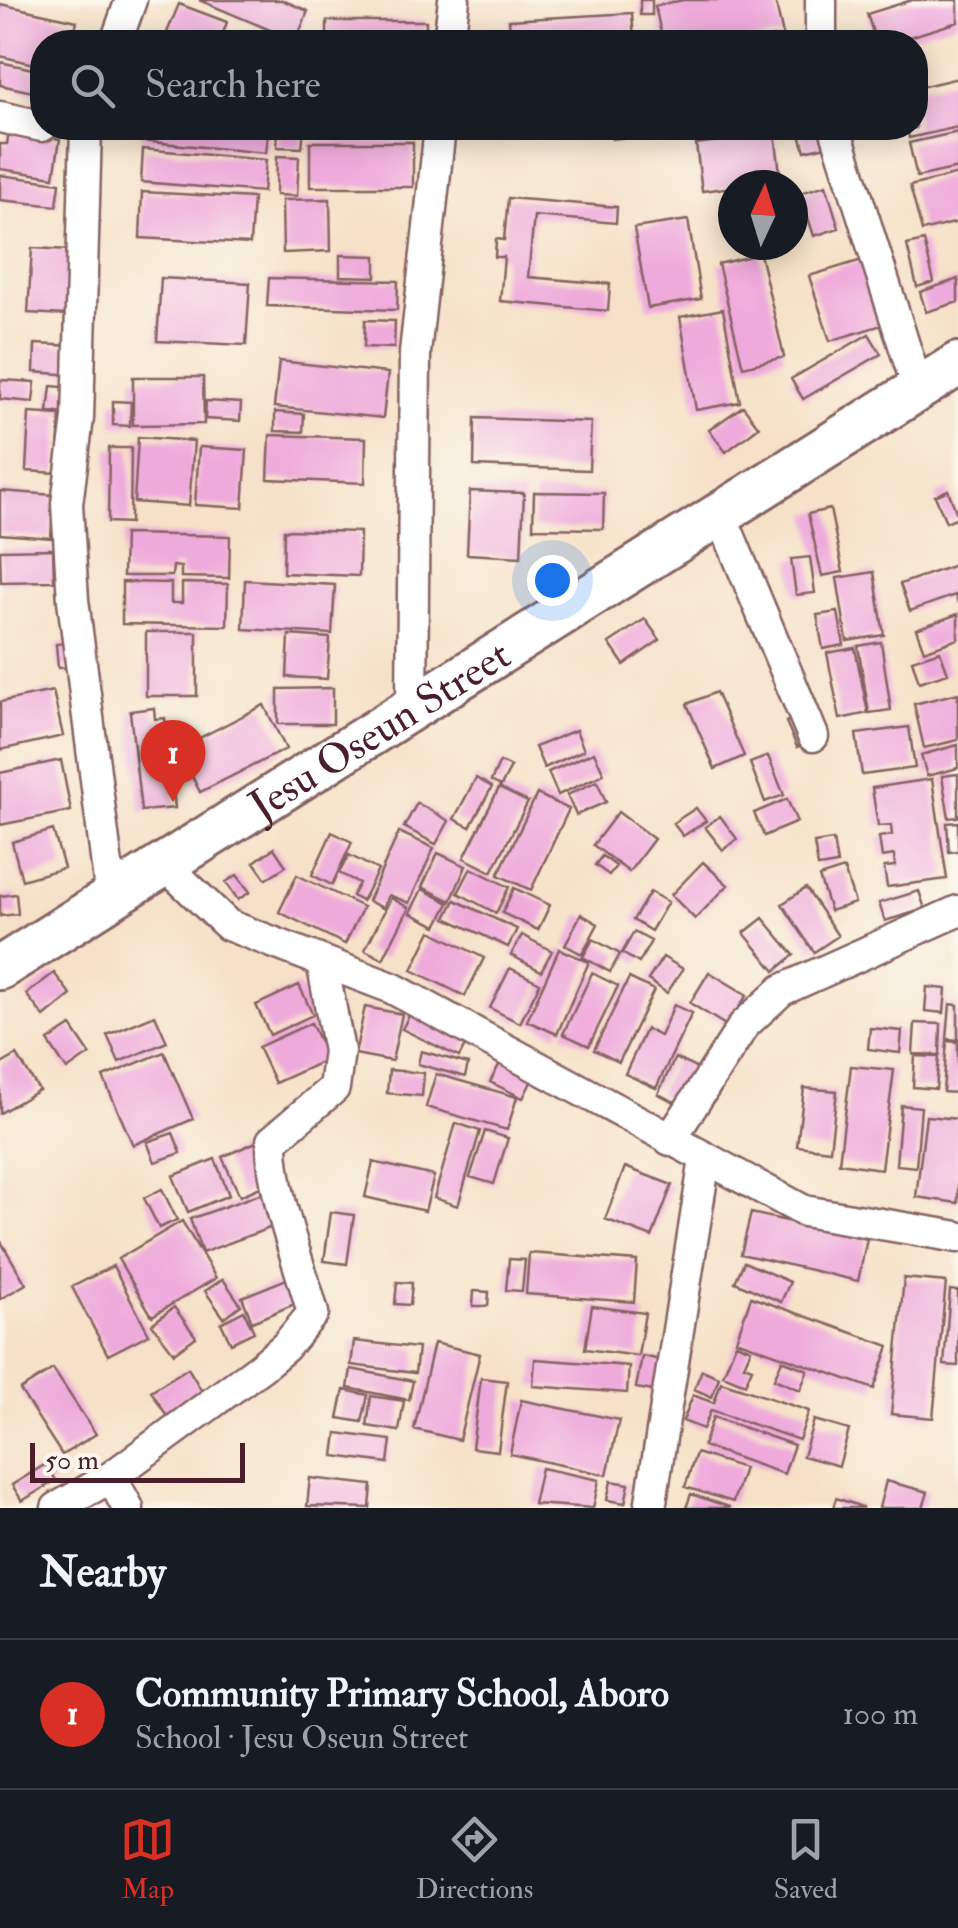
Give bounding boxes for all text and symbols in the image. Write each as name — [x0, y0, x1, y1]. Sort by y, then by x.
search box — [30, 30, 928, 140]
icon: search — [65, 58, 120, 113]
text: Search here — [145, 61, 321, 109]
north arrow — [718, 170, 808, 260]
your location — [527, 555, 578, 606]
street label: Jesu Oseun Street — [239, 629, 520, 833]
pin: 1 — [140, 720, 206, 802]
scale bar — [30, 1438, 245, 1482]
text: 50 m — [45, 1443, 99, 1478]
text: Nearby — [40, 1547, 166, 1599]
text: Community Primary School, Aboro — [135, 1670, 669, 1718]
text: 1 — [67, 1694, 78, 1734]
text: 100 m — [842, 1694, 918, 1734]
text: School · Jesu Oseun Street — [135, 1718, 468, 1758]
tab: Map — [120, 1812, 175, 1907]
tab: Directions — [416, 1812, 533, 1907]
tab: Saved — [774, 1812, 838, 1907]

